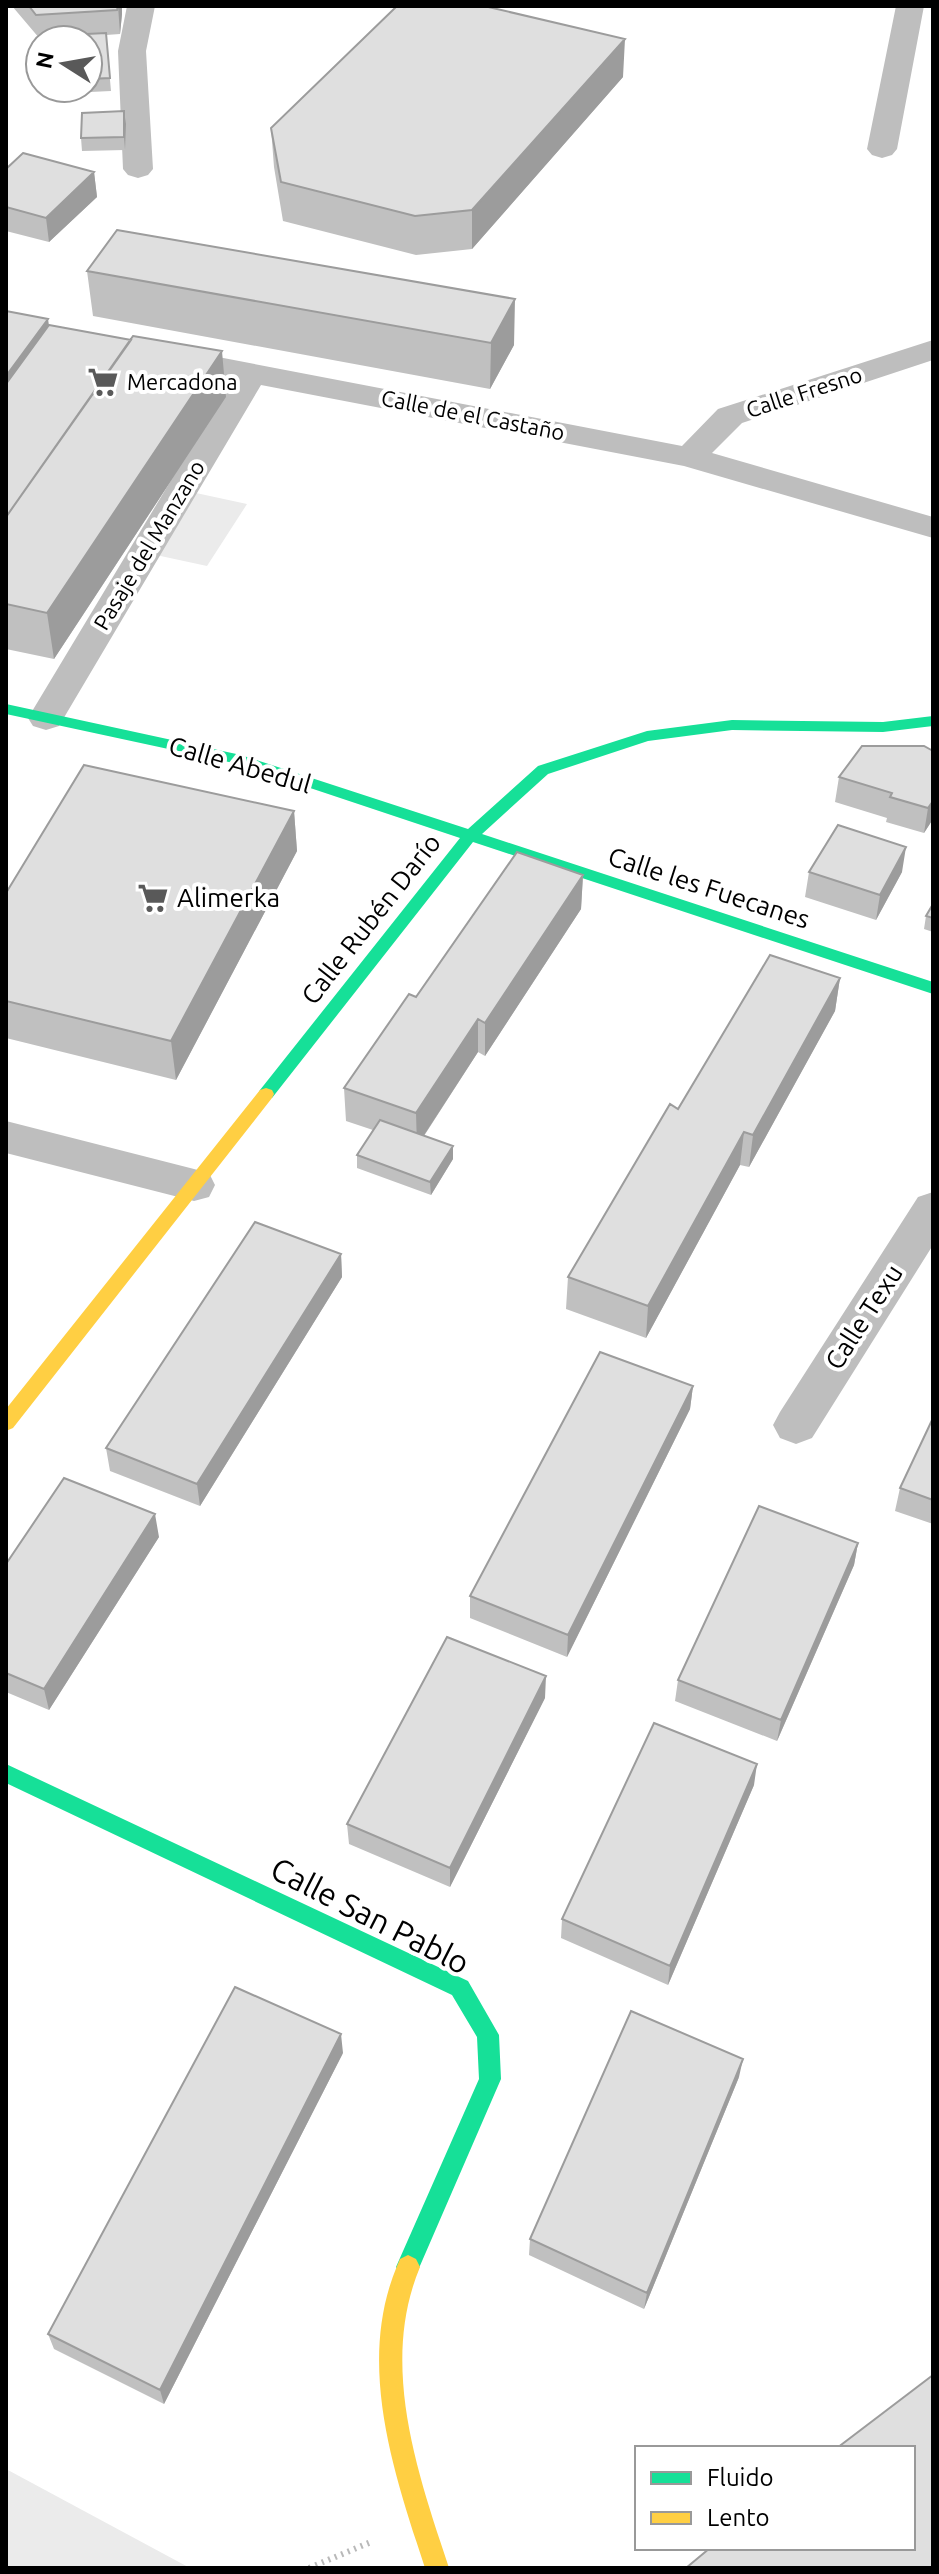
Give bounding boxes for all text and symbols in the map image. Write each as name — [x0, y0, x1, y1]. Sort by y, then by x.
north arrow — [24, 24, 104, 104]
text: N — [30, 50, 58, 71]
street label: Calle Fresno — [743, 361, 865, 422]
supermarket icon: Mercadona — [86, 365, 120, 399]
place label: Mercadona — [127, 369, 238, 394]
street label: Calle de el Castaño — [379, 384, 567, 445]
street label: Pasaje del Manzano — [88, 455, 209, 634]
street label: Calle Abedul — [166, 730, 315, 799]
street label: Calle Rubén Darío — [295, 828, 446, 1009]
street label: Calle les Fuecanes — [605, 841, 814, 934]
supermarket icon: Alimerka — [136, 881, 170, 915]
place label: Alimerka — [177, 883, 280, 912]
street label: Calle Texu — [819, 1259, 908, 1374]
street label: Calle San Pablo — [265, 1850, 476, 1981]
legend — [635, 2446, 915, 2550]
text: Fluido — [707, 2464, 774, 2491]
text: Lento — [707, 2504, 770, 2531]

